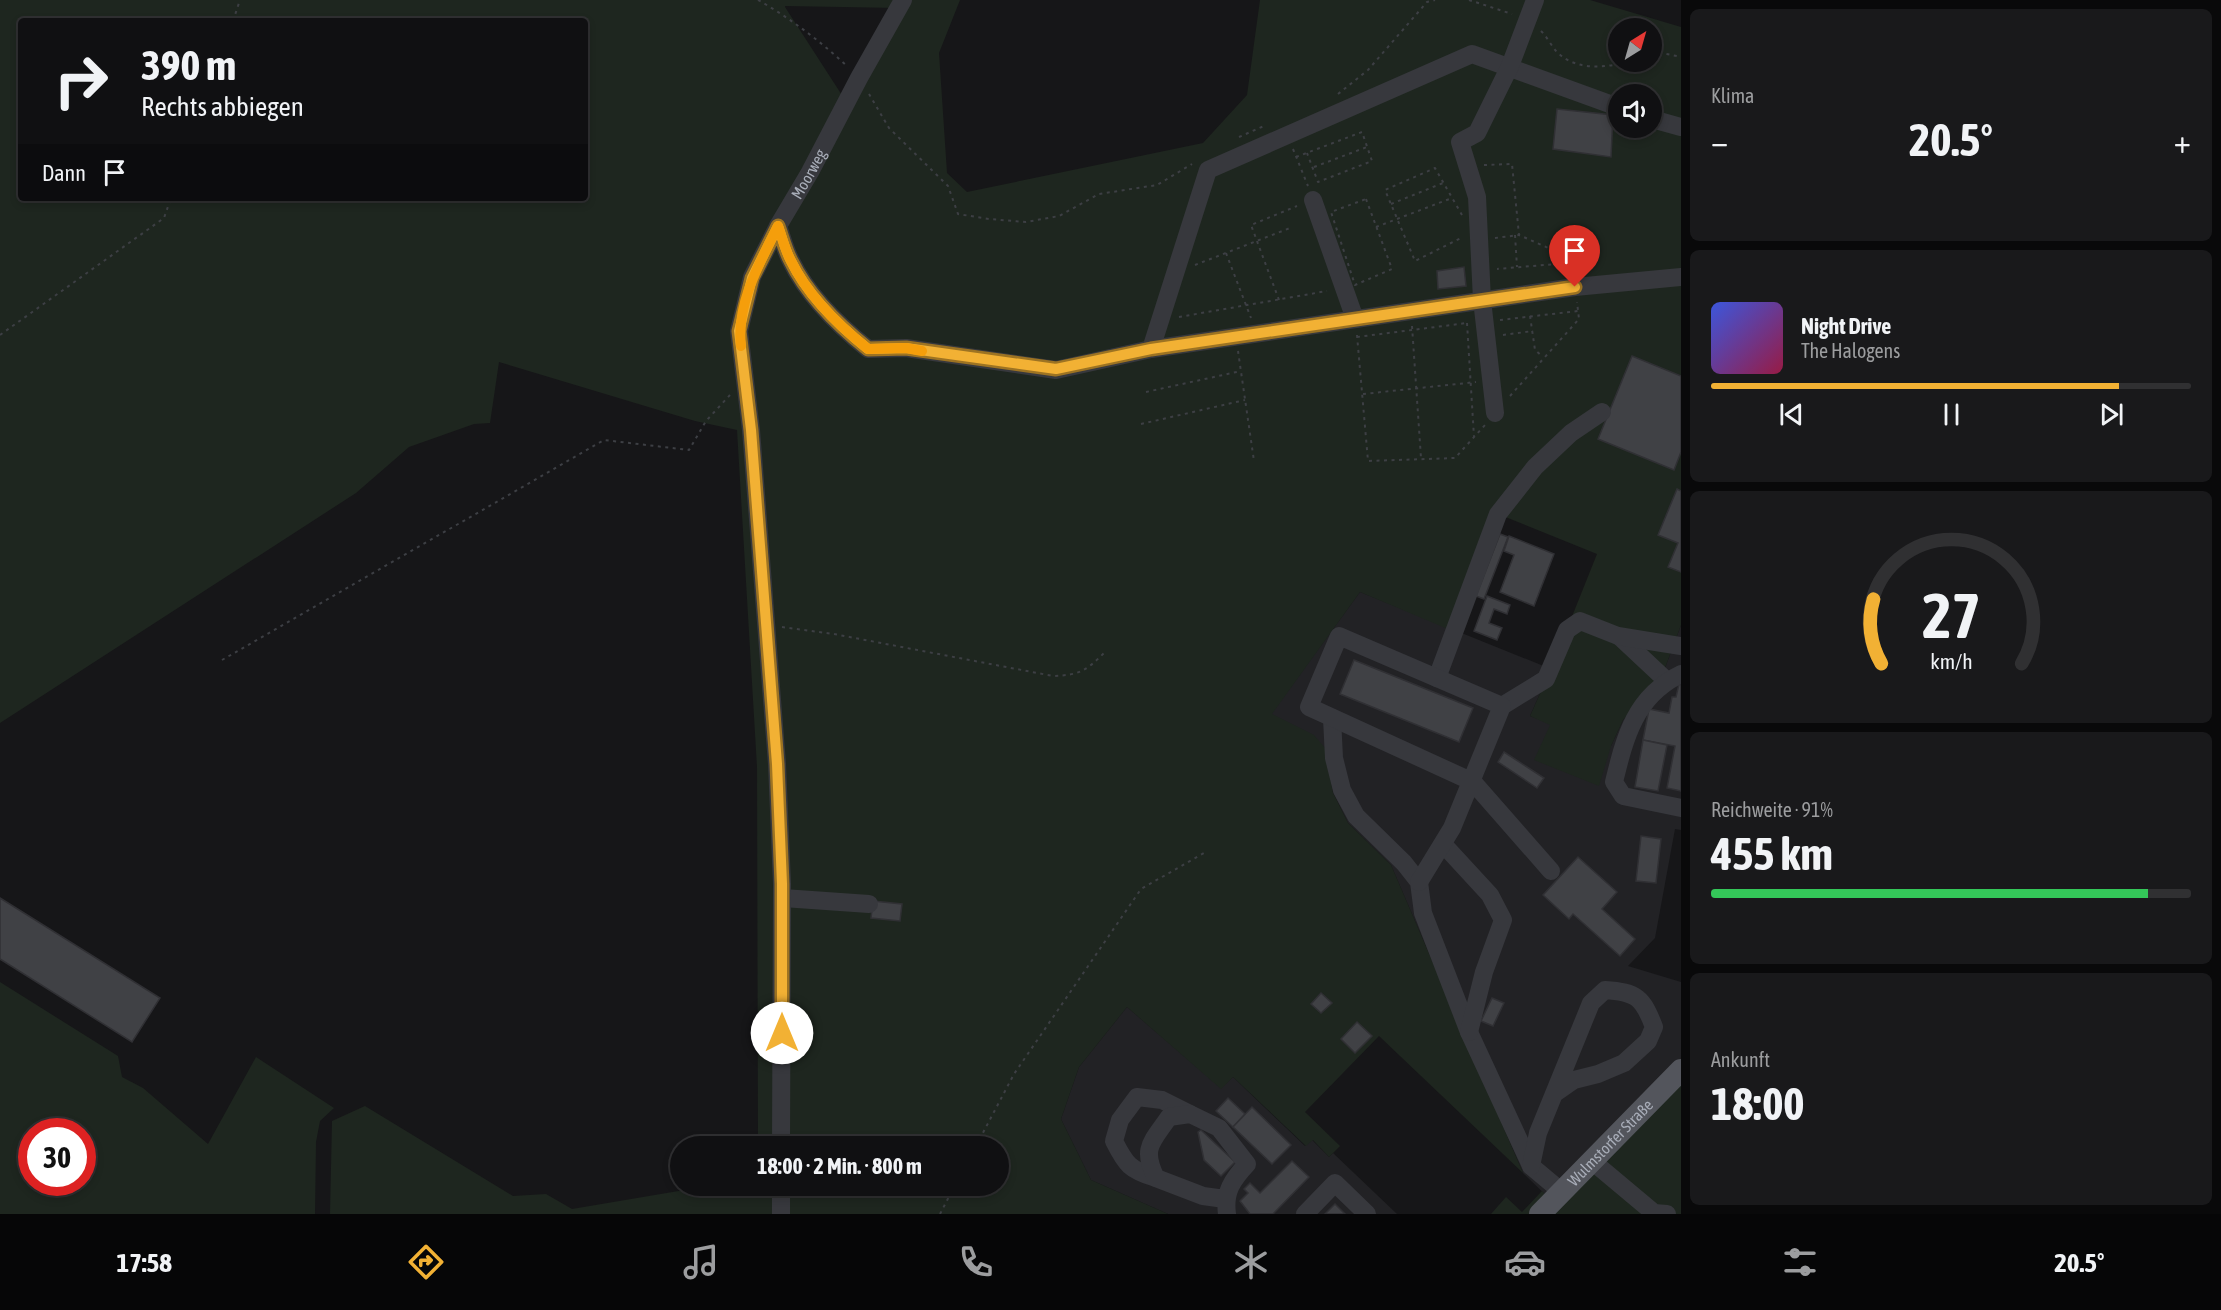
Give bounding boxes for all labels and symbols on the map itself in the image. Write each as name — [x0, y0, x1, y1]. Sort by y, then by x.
north arrow — [1608, 18, 1662, 72]
street label: Moorweg — [787, 146, 830, 202]
pin — [1549, 225, 1600, 287]
position arrow — [750, 1001, 814, 1065]
street label: Wulmstorfer Straße — [1564, 1096, 1656, 1189]
speed limit sign: 30 — [18, 1118, 96, 1196]

